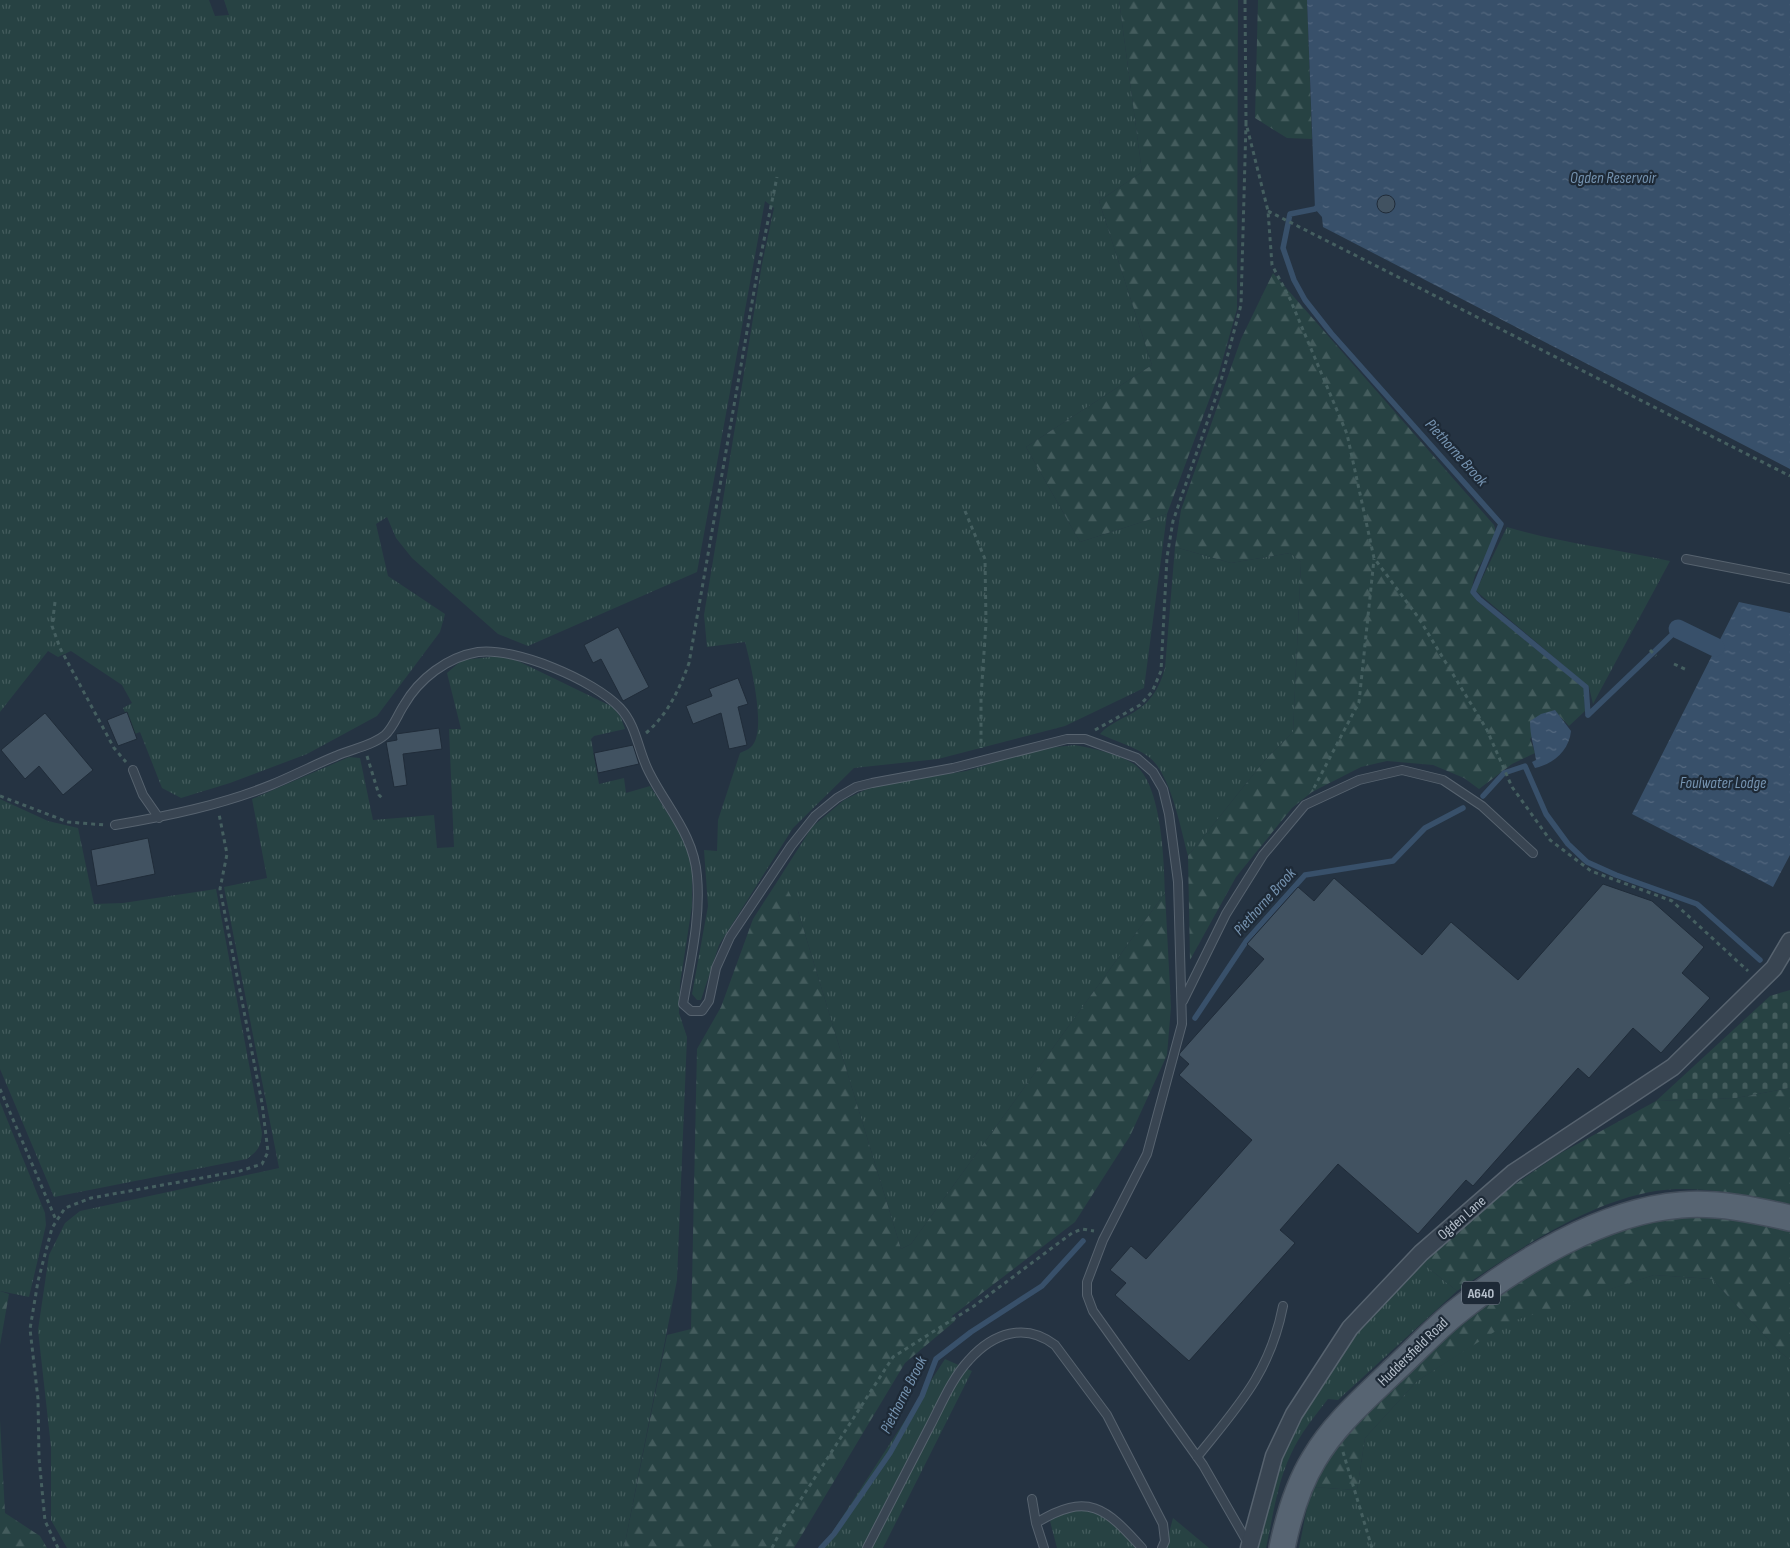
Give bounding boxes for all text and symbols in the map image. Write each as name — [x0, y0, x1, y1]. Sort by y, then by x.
water label: Ogden Reservoir — [1570, 169, 1656, 188]
water label: Piethorne Brook — [1421, 415, 1492, 491]
water label: Foulwater Lodge — [1680, 774, 1766, 793]
water label: Piethorne Brook — [1230, 864, 1301, 940]
street label: Ogden Lane — [1434, 1192, 1490, 1244]
road number: A640 — [1462, 1282, 1500, 1305]
street label: Huddersfield Road — [1374, 1314, 1452, 1390]
water label: Piethorne Brook — [876, 1352, 932, 1437]

